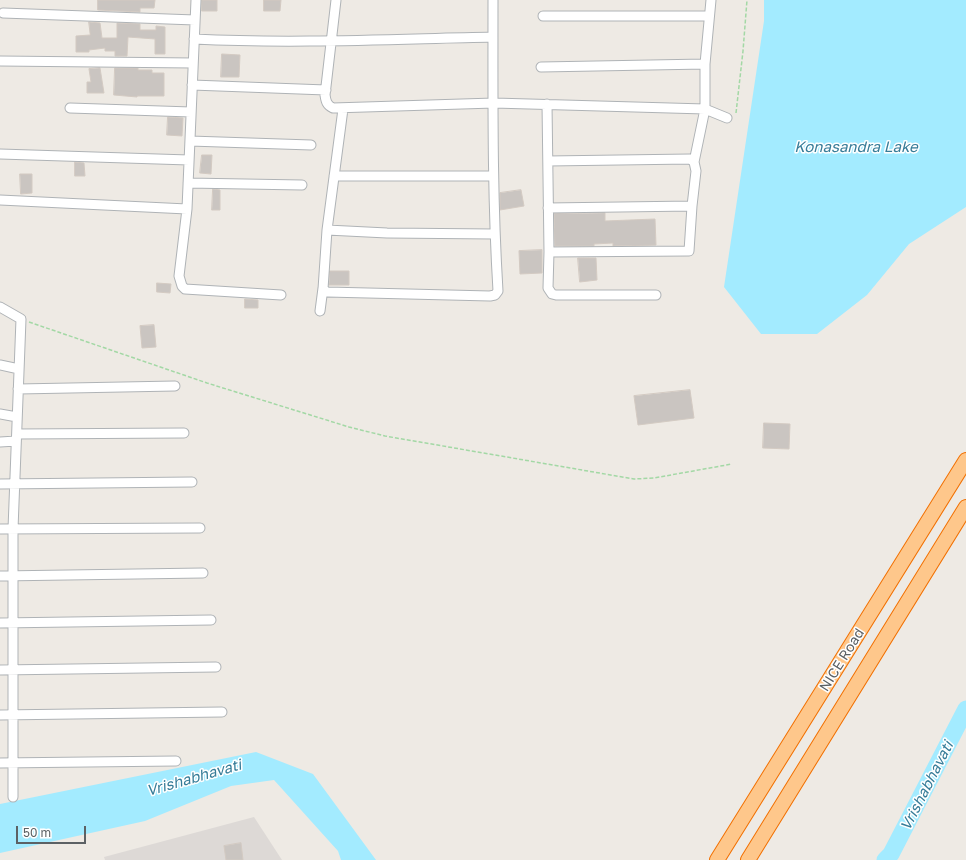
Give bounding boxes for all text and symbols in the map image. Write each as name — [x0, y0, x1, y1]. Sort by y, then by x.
water label: Konasandra Lake — [794, 138, 918, 156]
street label: NICE Road — [816, 625, 868, 695]
water label: Vrishabhavati — [897, 738, 957, 834]
water label: Vrishabhavati — [144, 756, 244, 800]
scale bar — [18, 818, 88, 844]
text: 50 m — [23, 825, 51, 840]

